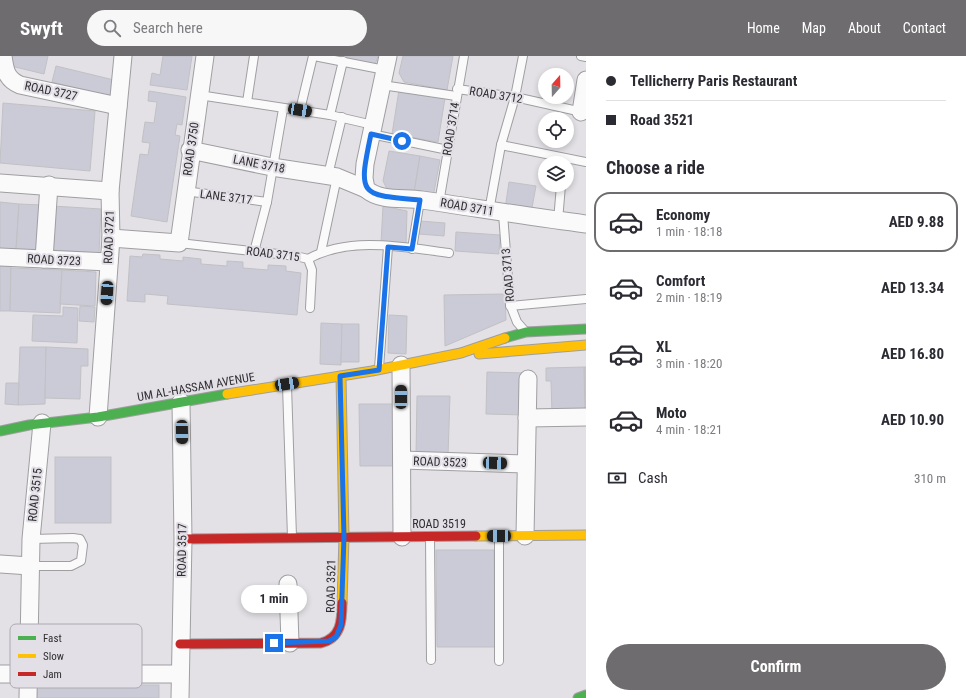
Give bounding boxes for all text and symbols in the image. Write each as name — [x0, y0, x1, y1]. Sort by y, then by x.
search box — [87, 10, 367, 46]
text: Swyft — [20, 17, 63, 40]
icon: search — [101, 17, 123, 39]
text: Search here — [133, 19, 203, 37]
text: Home — [747, 20, 780, 36]
text: Map — [802, 20, 826, 36]
text: About — [848, 20, 881, 36]
text: Contact — [903, 20, 946, 36]
north arrow — [538, 68, 574, 104]
map controls — [538, 68, 574, 192]
text: Tellicherry Paris Restaurant — [630, 72, 797, 90]
street label: ROAD 3727 — [23, 79, 79, 103]
street label: ROAD 3712 — [468, 84, 524, 106]
street label: ROAD 3714 — [440, 101, 462, 157]
car — [287, 102, 313, 118]
text: Road 3521 — [630, 111, 694, 129]
button: locate — [538, 112, 574, 148]
street label: ROAD 3750 — [180, 121, 202, 177]
route start — [393, 132, 411, 150]
street label: LANE 3718 — [232, 152, 286, 176]
button: layers — [538, 156, 574, 192]
text: Choose a ride — [606, 157, 705, 178]
street label: LANE 3717 — [199, 187, 253, 207]
street label: ROAD 3711 — [439, 195, 495, 219]
icon: car — [608, 204, 644, 240]
text: Economy — [656, 206, 710, 224]
street label: ROAD 3721 — [101, 210, 117, 264]
text: AED 9.88 — [889, 213, 944, 231]
text: 1 min · 18:18 — [656, 224, 722, 239]
street label: ROAD 3715 — [246, 244, 301, 264]
street label: ROAD 3713 — [499, 248, 517, 302]
street label: ROAD 3723 — [27, 252, 81, 268]
icon: car — [608, 270, 644, 306]
text: Comfort — [656, 272, 705, 290]
text: AED 13.34 — [881, 279, 944, 297]
car — [100, 281, 114, 305]
text: 2 min · 18:19 — [656, 290, 722, 305]
icon: car — [608, 336, 644, 372]
text: XL — [656, 338, 672, 356]
text: AED 16.80 — [881, 345, 944, 363]
text: 3 min · 18:20 — [656, 356, 722, 371]
street label: UM AL-HASSAM AVENUE — [136, 370, 256, 404]
car — [274, 376, 300, 392]
car — [395, 385, 407, 409]
icon: car — [608, 402, 644, 438]
text: Moto — [656, 404, 687, 422]
text: AED 10.90 — [881, 411, 944, 429]
car — [176, 420, 188, 444]
text: 4 min · 18:21 — [656, 422, 722, 437]
street label: ROAD 3523 — [413, 454, 467, 470]
car — [483, 457, 507, 469]
icon: cash — [606, 467, 628, 489]
street label: ROAD 3515 — [25, 468, 45, 522]
text: Cash — [638, 469, 668, 487]
text: 310 m — [914, 471, 946, 486]
street label: ROAD 3519 — [412, 517, 466, 531]
street label: ROAD 3517 — [175, 523, 189, 577]
car — [487, 530, 511, 542]
street label: ROAD 3521 — [324, 559, 338, 613]
callout: 1 min — [241, 585, 307, 613]
text: 1 min — [260, 591, 288, 606]
legend — [10, 624, 142, 688]
text: Fast — [43, 632, 62, 645]
route end — [265, 634, 283, 652]
button: Confirm — [606, 644, 946, 690]
text: Slow — [43, 650, 64, 663]
text: Jam — [43, 668, 62, 681]

